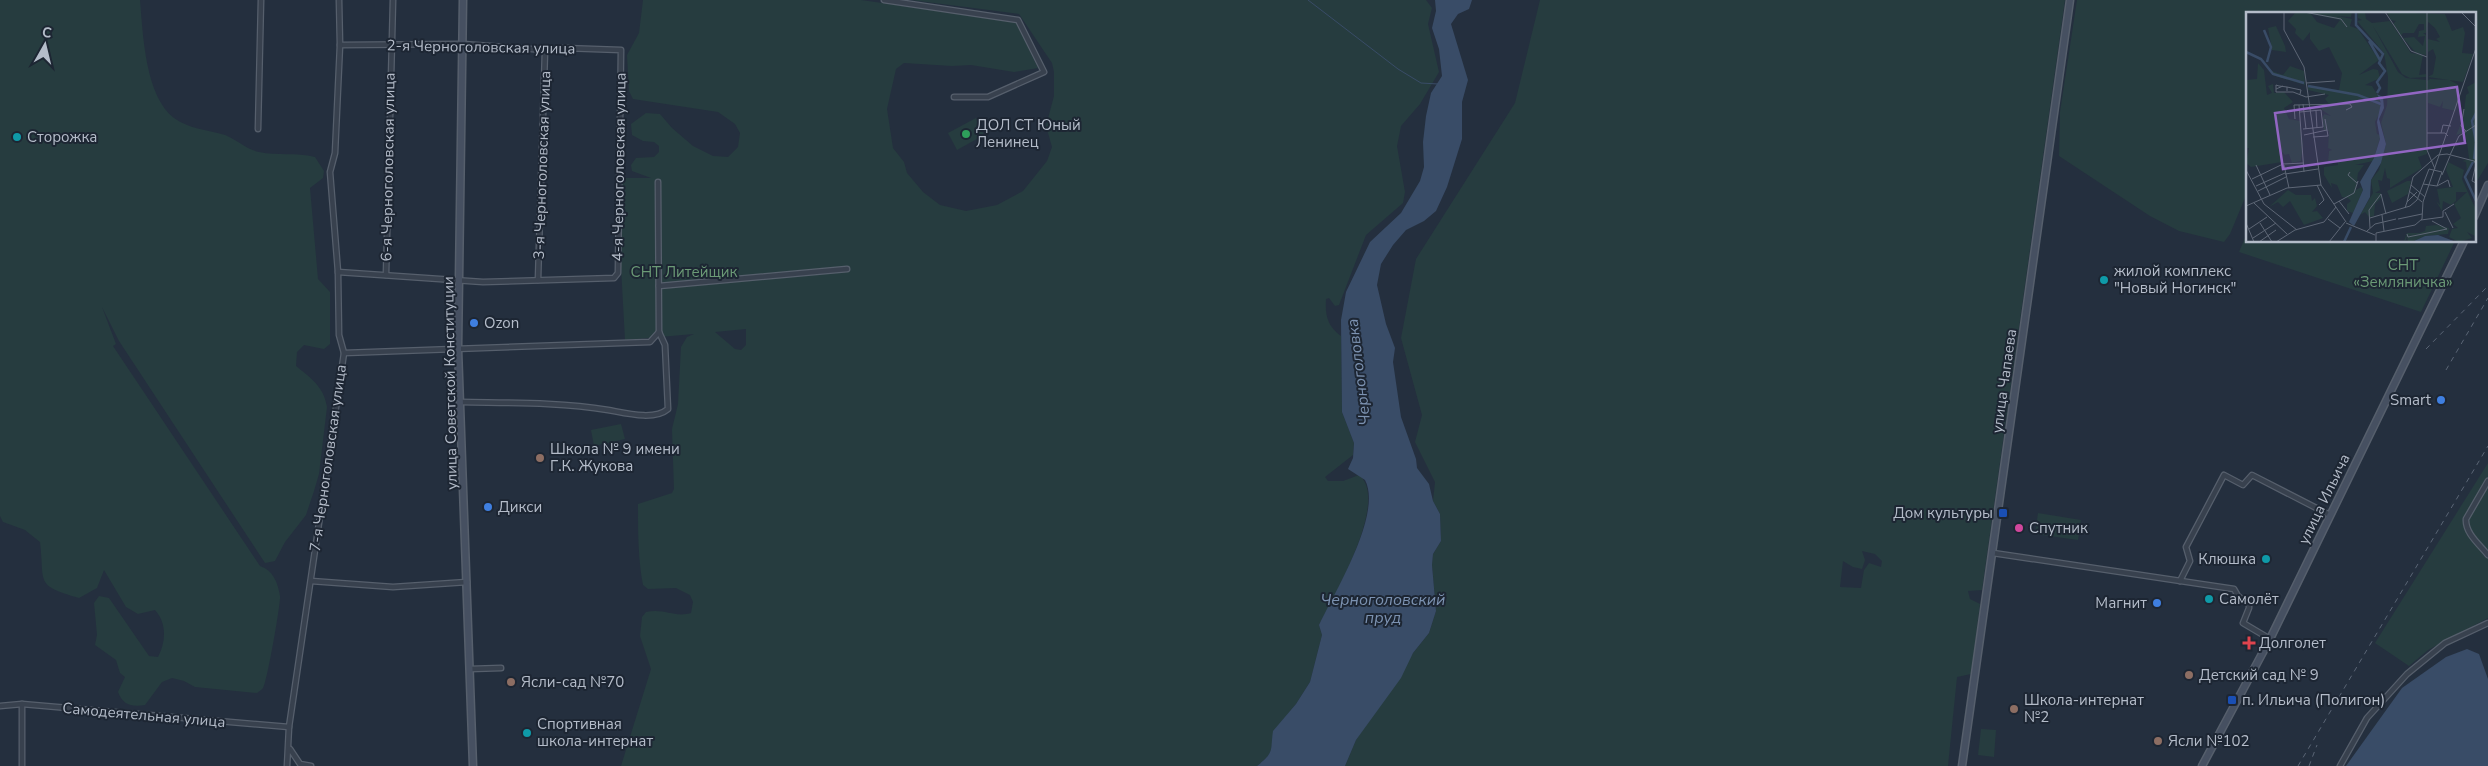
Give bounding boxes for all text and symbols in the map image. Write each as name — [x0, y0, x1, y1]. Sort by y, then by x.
inset map — [2246, 12, 2476, 242]
north arrow — [20, 20, 70, 70]
text: С — [41, 23, 53, 43]
street label: 2-я Черноголовская улица — [386, 35, 576, 59]
street label: 3-я Черноголовская улица — [529, 70, 555, 260]
street label: 6-я Черноголовская улица — [376, 72, 400, 262]
street label: 4-я Черноголовская улица — [607, 72, 631, 262]
place label: ДОЛ СТ Юный Ленинец — [976, 115, 1081, 152]
place label: Сторожка — [27, 127, 97, 147]
marker: ДОЛ СТ Юный Ленинец — [960, 128, 972, 140]
marker: Сторожка — [11, 131, 23, 143]
park label: СНТ «Земляничка» — [2353, 255, 2453, 292]
place label: жилой комплекс "Новый Ногинск" — [2114, 261, 2236, 298]
park label: СНТ Литейщик — [631, 262, 738, 282]
marker: жилой комплекс "Новый Ногинск" — [2098, 274, 2110, 286]
street label: улица Советской Конституции — [438, 276, 462, 490]
place label: Ozon — [484, 313, 519, 333]
marker: Ozon — [468, 317, 480, 329]
water label: Черноголовка — [1342, 317, 1376, 427]
street label: улица Чапаева — [1987, 328, 2021, 434]
street label: 7-я Черноголовская улица — [305, 363, 351, 553]
place label: Smart — [2390, 390, 2432, 410]
marker: Smart — [2435, 394, 2447, 406]
place label: Школа № 9 имени Г.К. Жукова — [550, 439, 680, 476]
street label: улица Ильича — [2293, 450, 2355, 548]
marker: Школа № 9 имени Г.К. Жукова — [534, 452, 546, 464]
place label: Дикси — [498, 497, 542, 517]
marker: Дикси — [482, 501, 494, 513]
place label: Дом культуры — [1893, 503, 1993, 523]
marker: Дом культуры — [1997, 507, 2009, 519]
place label: Спутник — [2029, 518, 2088, 538]
marker: Спутник — [2013, 522, 2025, 534]
place label: Клюшка — [2198, 549, 2256, 569]
marker: Клюшка — [2260, 553, 2272, 565]
water label: Черноголовский пруд — [1321, 589, 1445, 629]
place label: Самолёт — [2219, 589, 2279, 609]
place label: Магнит — [2095, 593, 2147, 613]
marker: Самолёт — [2203, 593, 2215, 605]
marker: Магнит — [2151, 597, 2163, 609]
place label: Долголет — [2259, 633, 2326, 653]
marker: Долголет — [2243, 637, 2255, 649]
place label: Детский сад № 9 — [2199, 665, 2319, 685]
marker: Детский сад № 9 — [2183, 669, 2195, 681]
place label: Ясли-сад №70 — [521, 672, 624, 692]
marker: Ясли-сад №70 — [505, 676, 517, 688]
place label: Школа-интернат №2 — [2024, 690, 2144, 727]
place label: п. Ильича (Полигон) — [2242, 690, 2385, 710]
marker: п. Ильича (Полигон) — [2226, 694, 2238, 706]
street label: Самодеятельная улица — [62, 698, 226, 732]
marker: Школа-интернат №2 — [2008, 703, 2020, 715]
place label: Спортивная школа-интернат — [537, 714, 653, 751]
marker: Спортивная школа-интернат — [521, 727, 533, 739]
place label: Ясли №102 — [2168, 731, 2250, 751]
marker: Ясли №102 — [2152, 735, 2164, 747]

